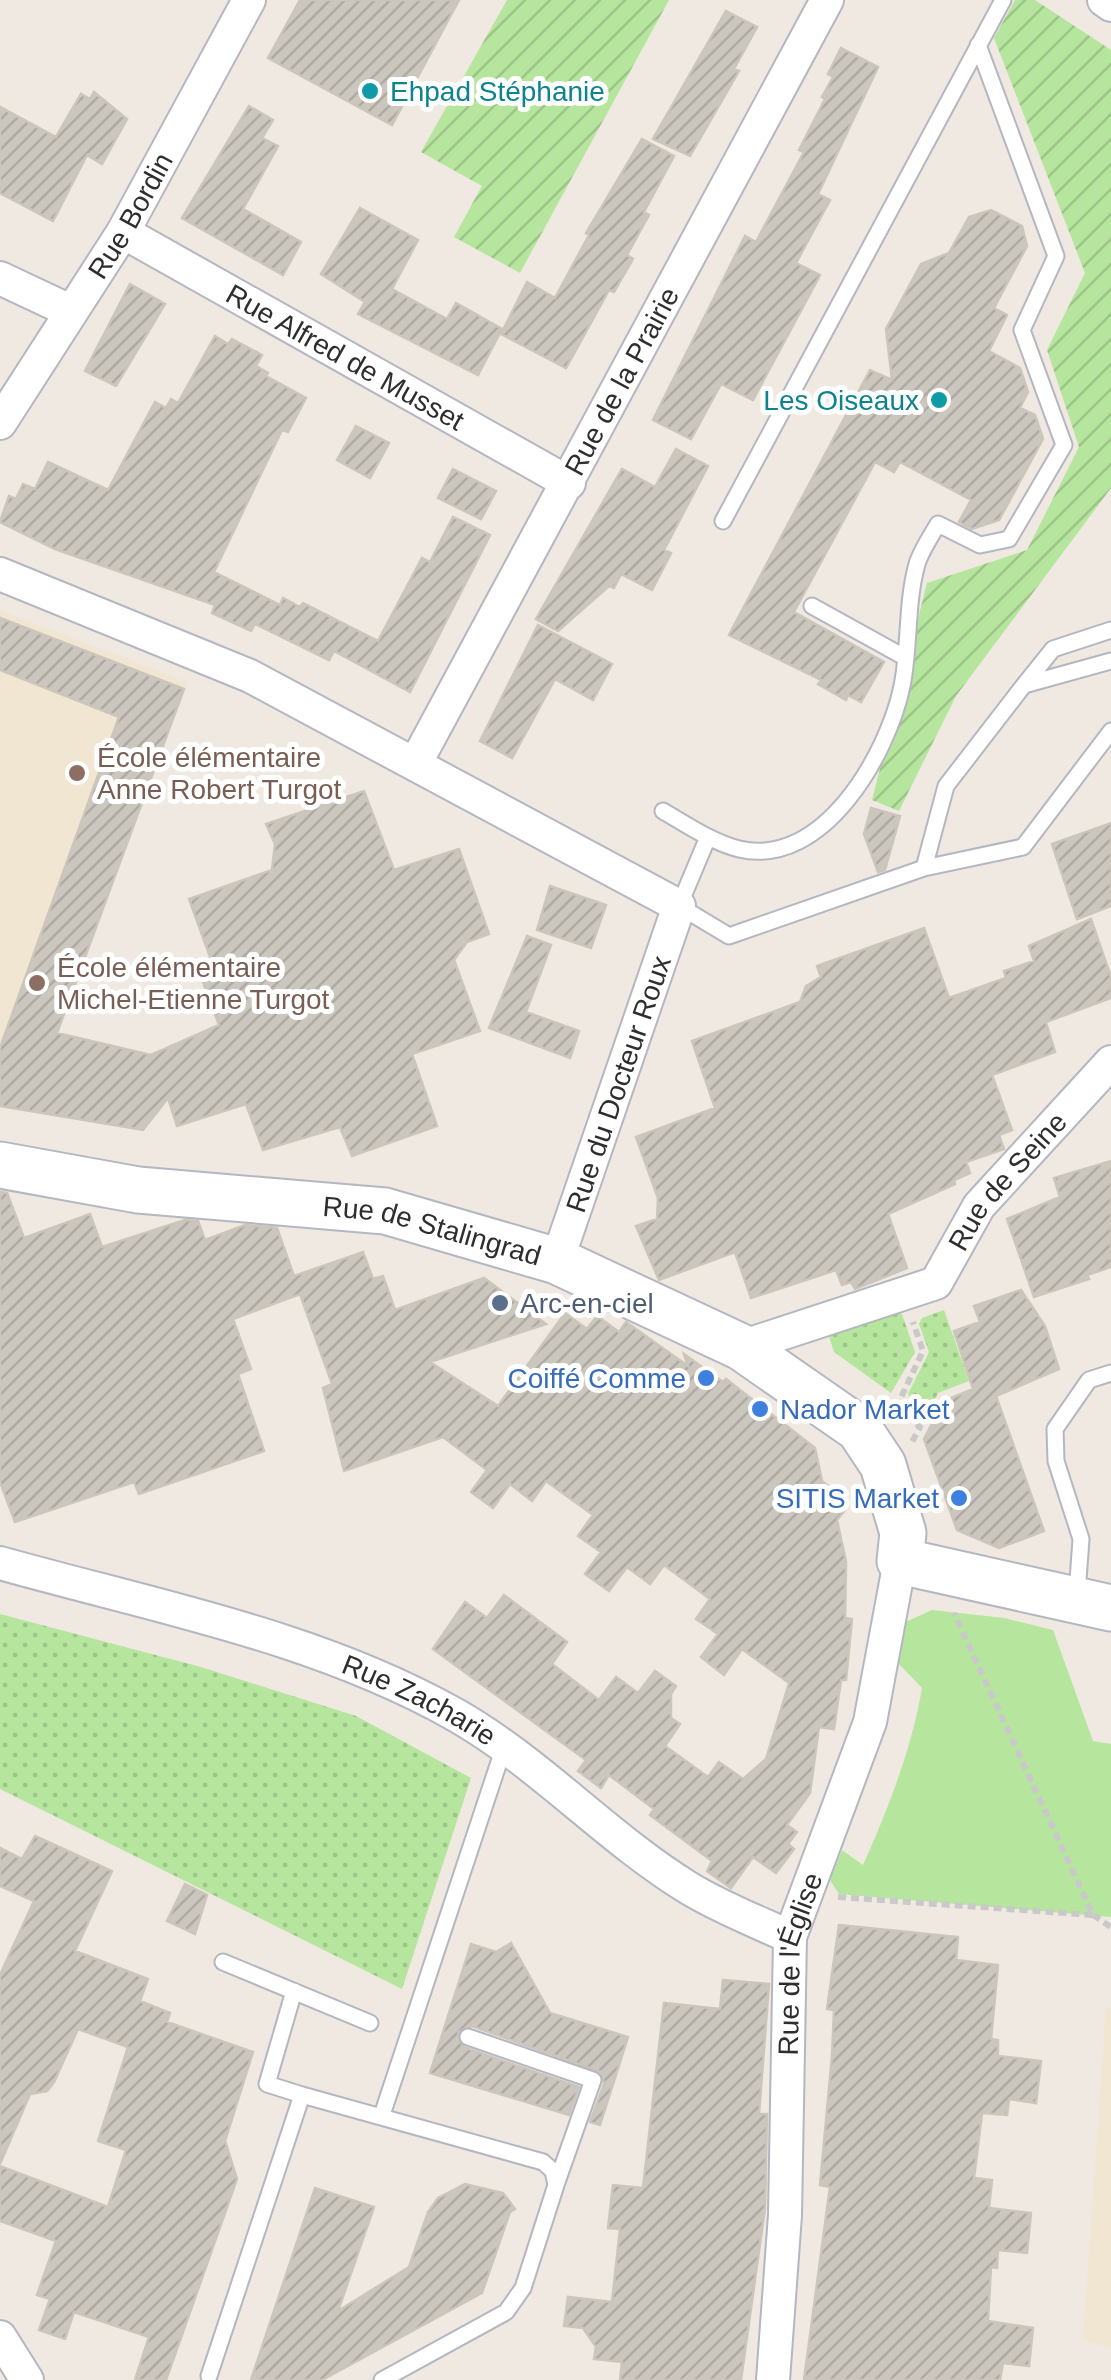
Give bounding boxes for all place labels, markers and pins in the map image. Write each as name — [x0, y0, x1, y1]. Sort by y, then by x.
place label: Ehpad Stéphanie — [390, 76, 605, 107]
marker: Ehpad Stéphanie — [359, 80, 381, 102]
place label: Les Oiseaux — [763, 385, 919, 416]
marker: Les Oiseaux — [928, 389, 950, 411]
place label: École élémentaire Anne Robert Turgot — [97, 742, 342, 805]
marker: École élémentaire Anne Robert Turgot — [66, 762, 88, 784]
place label: École élémentaire Michel-Etienne Turgot — [57, 952, 330, 1015]
marker: École élémentaire Michel-Etienne Turgot — [26, 972, 48, 994]
place label: Arc-en-ciel — [520, 1288, 654, 1319]
marker: Arc-en-ciel — [489, 1292, 511, 1314]
place label: Coiffé Comme — [508, 1363, 686, 1394]
marker: Coiffé Comme — [695, 1367, 717, 1389]
place label: Nador Market — [780, 1394, 950, 1425]
marker: Nador Market — [749, 1398, 771, 1420]
place label: SITIS Market — [776, 1483, 939, 1514]
marker: SITIS Market — [948, 1487, 970, 1509]

